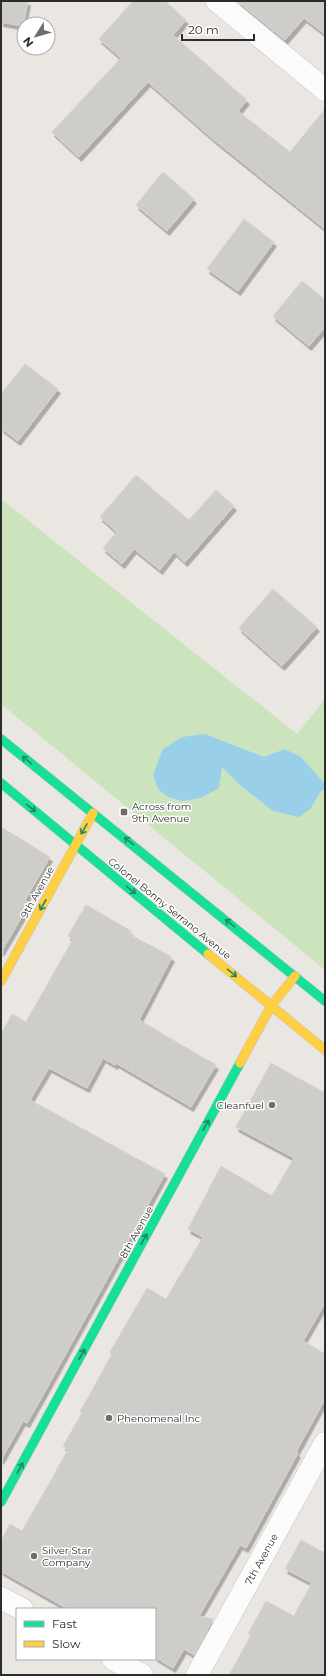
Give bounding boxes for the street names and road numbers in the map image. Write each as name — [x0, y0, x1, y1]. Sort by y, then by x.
street label: Colonel Bonny Serrano Avenue — [106, 855, 234, 962]
street label: 9th Avenue — [18, 864, 57, 920]
street label: 8th Avenue — [117, 1204, 156, 1261]
street label: 7th Avenue — [242, 1531, 281, 1587]

